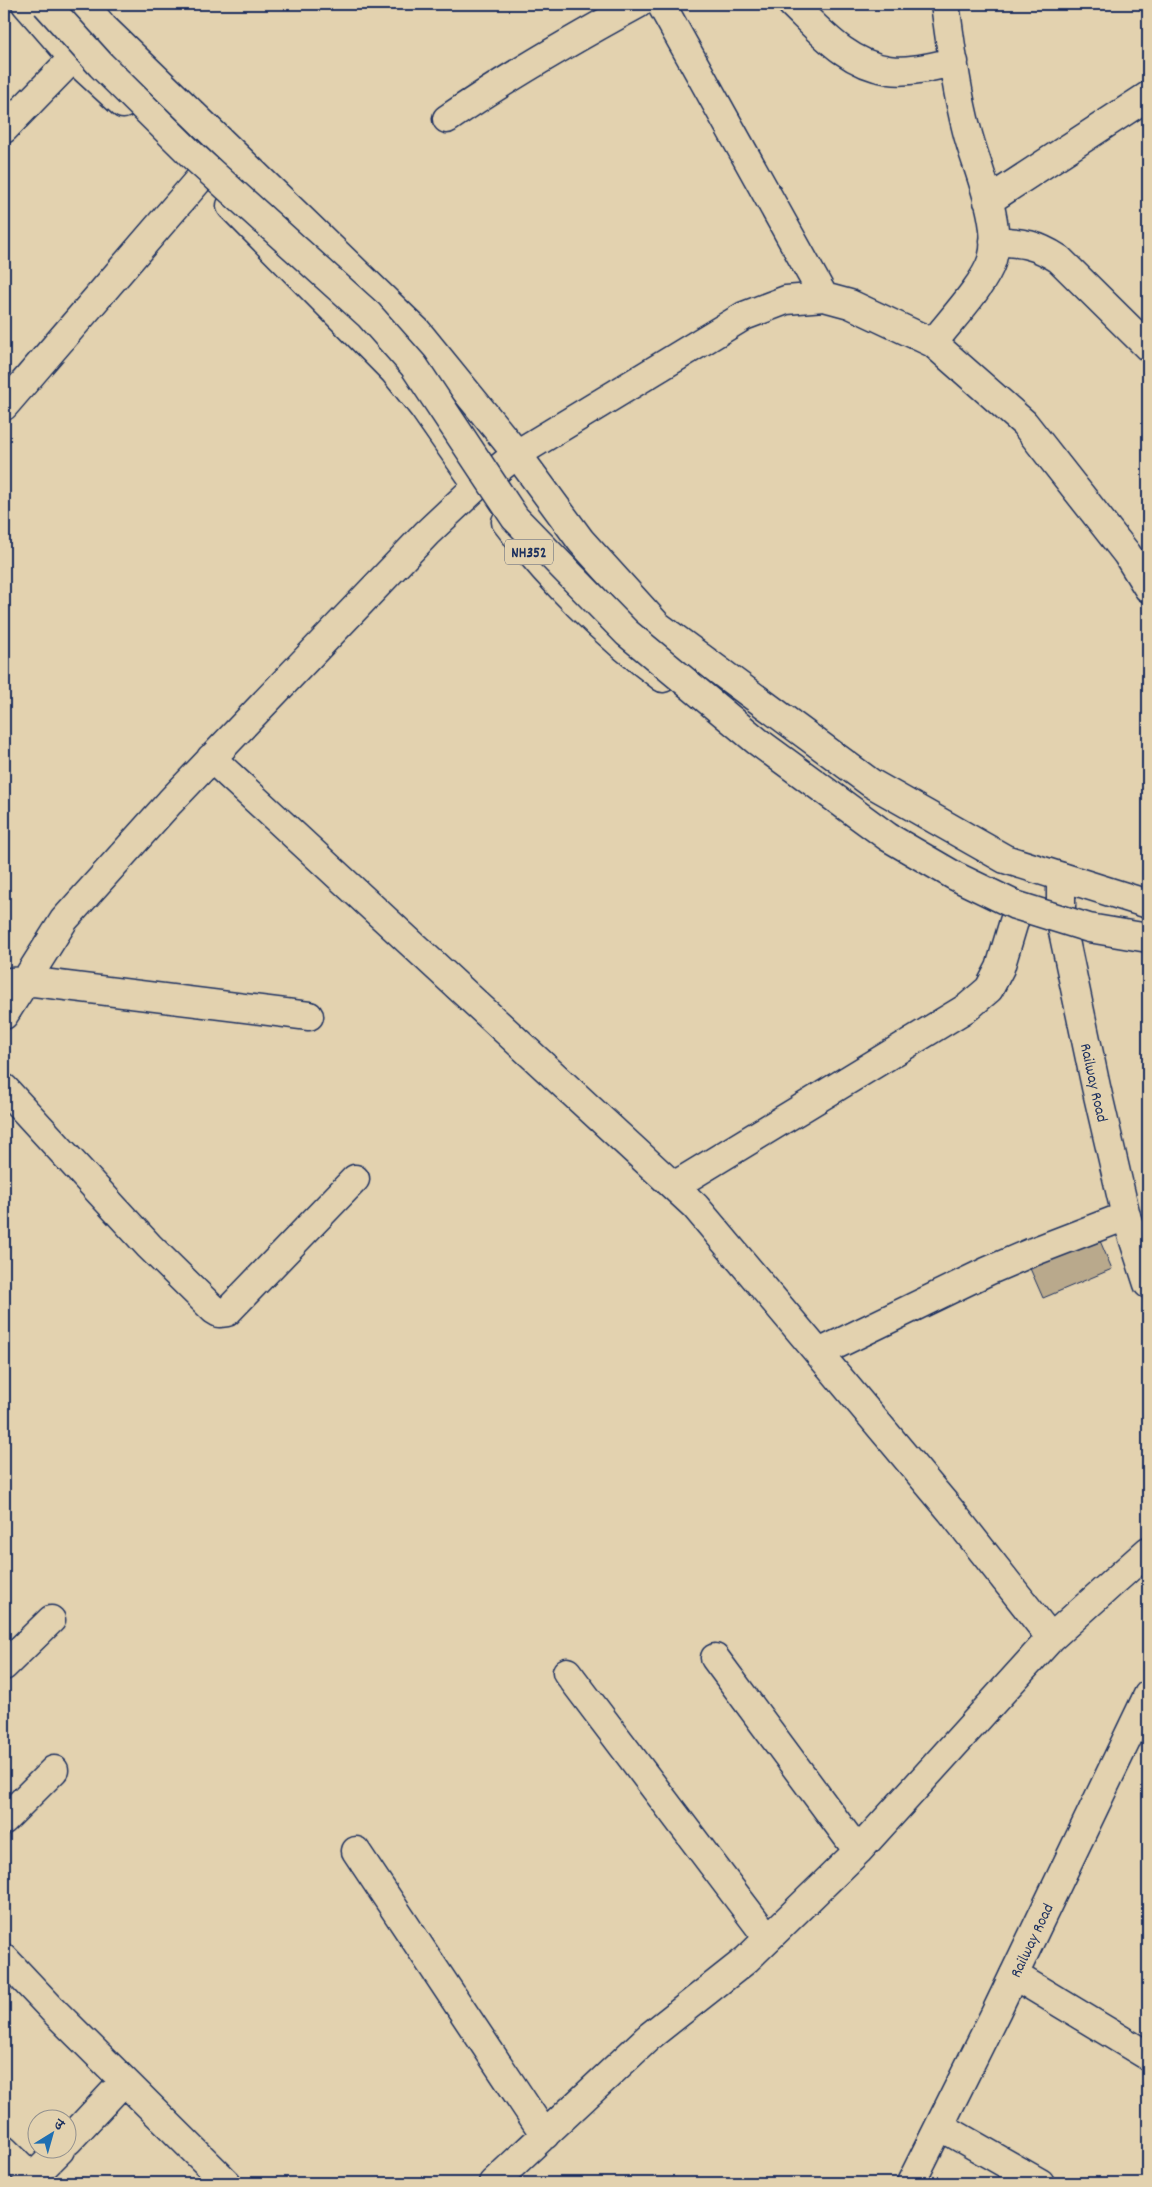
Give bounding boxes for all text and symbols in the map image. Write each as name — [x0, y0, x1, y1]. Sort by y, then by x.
road number: NH352 — [505, 540, 553, 564]
street label: Railway Road — [1073, 1041, 1113, 1125]
street label: Railway Road — [1005, 1900, 1061, 1982]
north arrow — [28, 2110, 78, 2160]
text: उ — [49, 2114, 69, 2136]

